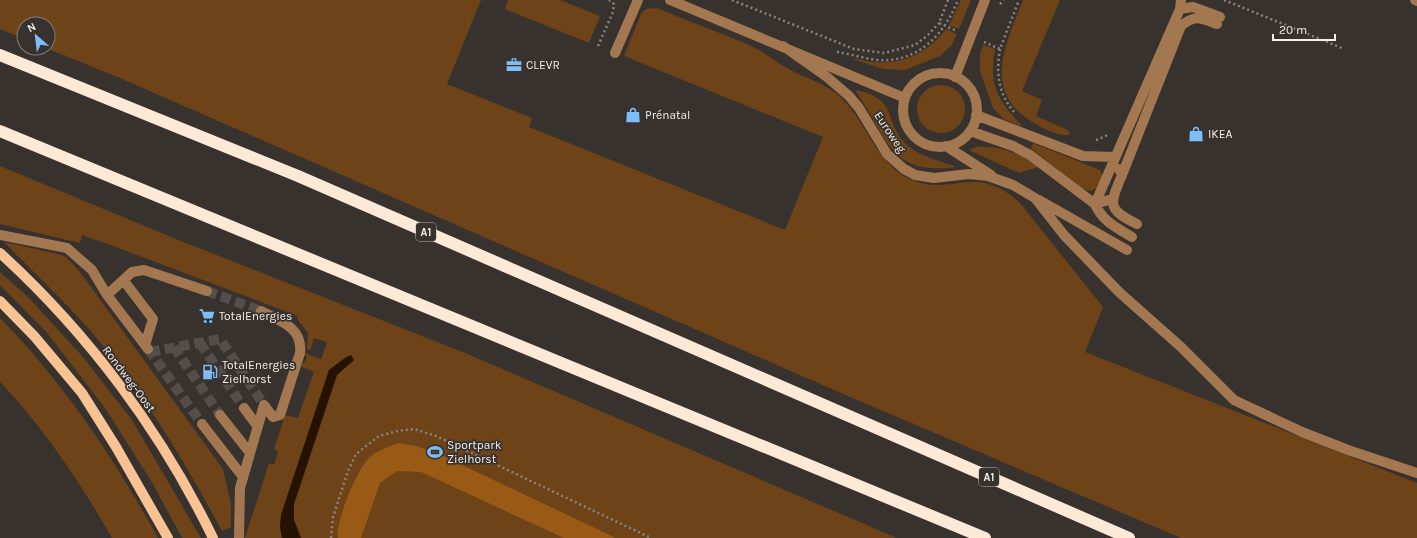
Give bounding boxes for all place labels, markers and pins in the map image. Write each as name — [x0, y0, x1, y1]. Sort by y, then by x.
office icon: CLEVR — [505, 56, 523, 74]
place label: CLEVR — [526, 58, 560, 72]
shop icon: Prénatal — [624, 106, 642, 124]
place label: Prénatal — [645, 108, 690, 122]
shop icon: IKEA — [1187, 125, 1205, 143]
place label: IKEA — [1208, 127, 1232, 141]
supermarket icon: TotalEnergies — [198, 307, 216, 325]
place label: TotalEnergies — [219, 309, 292, 323]
place label: TotalEnergies Zielhorst — [222, 358, 295, 386]
fuel station icon: TotalEnergies Zielhorst — [201, 363, 219, 381]
place label: Sportpark Zielhorst — [447, 438, 502, 466]
sports icon: Sportpark Zielhorst — [426, 443, 444, 461]

